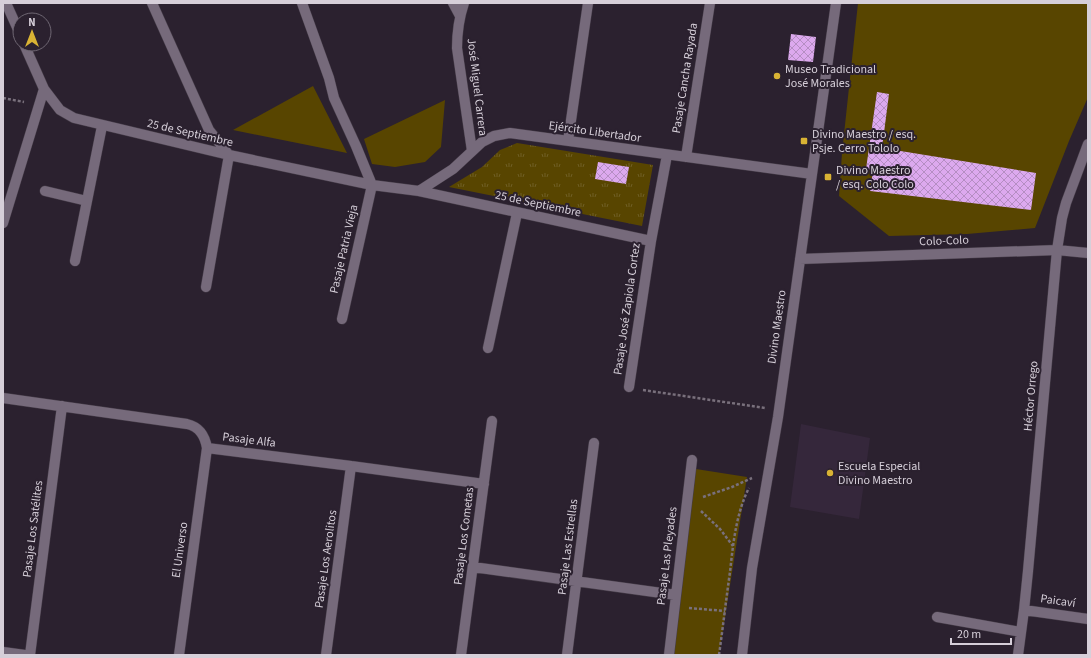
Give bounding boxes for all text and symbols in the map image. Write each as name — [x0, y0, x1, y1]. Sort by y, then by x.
north arrow — [12, 12, 52, 52]
text: N — [28, 15, 36, 30]
street label: Pasaje Cancha Rayada — [668, 22, 702, 134]
street label: José Miguel Carrera — [463, 37, 491, 137]
place label: Museo Tradicional José Morales — [785, 61, 876, 92]
marker: Museo Tradicional José Morales — [772, 71, 782, 81]
street label: 25 de Septiembre — [145, 115, 235, 151]
street label: Ejército Libertador — [548, 117, 643, 147]
place label: Divino Maestro / esq. Psje. Cerro Tololo — [812, 126, 916, 157]
marker: Divino Maestro / esq. Psje. Cerro Tololo — [799, 136, 809, 146]
place label: Divino Maestro / esq. Colo Colo — [836, 162, 914, 193]
marker: Divino Maestro / esq. Colo Colo — [823, 172, 833, 182]
street label: 25 de Septiembre — [493, 187, 583, 221]
street label: Pasaje Patria Vieja — [326, 203, 362, 295]
street label: Colo-Colo — [919, 232, 969, 250]
street label: Pasaje José Zapiola Cortez — [609, 242, 645, 376]
street label: Divino Maestro — [763, 289, 791, 365]
street label: Héctor Orrego — [1019, 360, 1043, 432]
street label: Pasaje Alfa — [221, 428, 277, 452]
place label: Escuela Especial Divino Maestro — [838, 458, 920, 489]
marker: Escuela Especial Divino Maestro — [825, 468, 835, 478]
street label: Pasaje Los Satélites — [19, 480, 47, 578]
street label: Pasaje Los Cometas — [450, 486, 478, 586]
street label: Pasaje Las Estrellas — [554, 498, 582, 596]
street label: Pasaje Las Pleyades — [653, 506, 681, 606]
street label: Pasaje Los Aerolitos — [311, 509, 341, 609]
street label: El Universo — [168, 521, 192, 579]
street label: Paicaví — [1039, 590, 1078, 612]
scale bar — [951, 620, 1011, 646]
text: 20 m — [957, 626, 981, 643]

